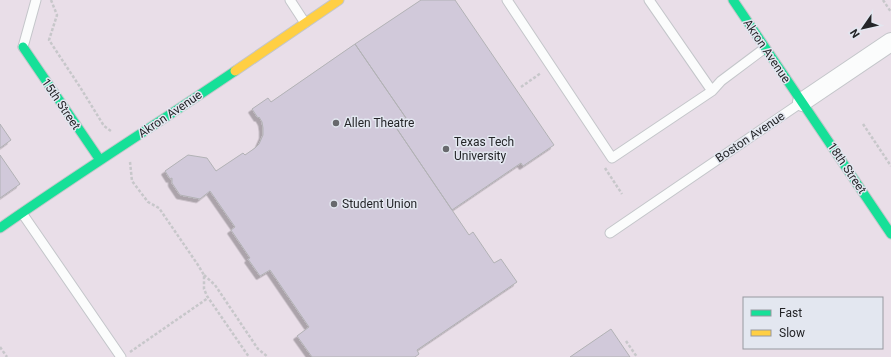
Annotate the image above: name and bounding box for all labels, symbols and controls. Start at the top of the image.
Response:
north arrow [843,8,883,48]
street label: Akron Avenue [741,17,793,85]
text: N [847,26,863,40]
street label: 15th Street [39,76,83,132]
street label: Akron Avenue [136,88,204,140]
street label: Boston Avenue [713,109,787,165]
place label: Allen Theatre [344,116,414,130]
marker: Allen Theatre [331,118,341,128]
place label: Texas Tech University [454,135,514,163]
street label: 18th Street [825,140,869,196]
marker: Texas Tech University [441,144,451,154]
place label: Student Union [342,197,417,211]
marker: Student Union [329,199,339,209]
legend [743,297,883,349]
text: Fast [779,306,802,320]
text: Slow [779,326,805,340]

